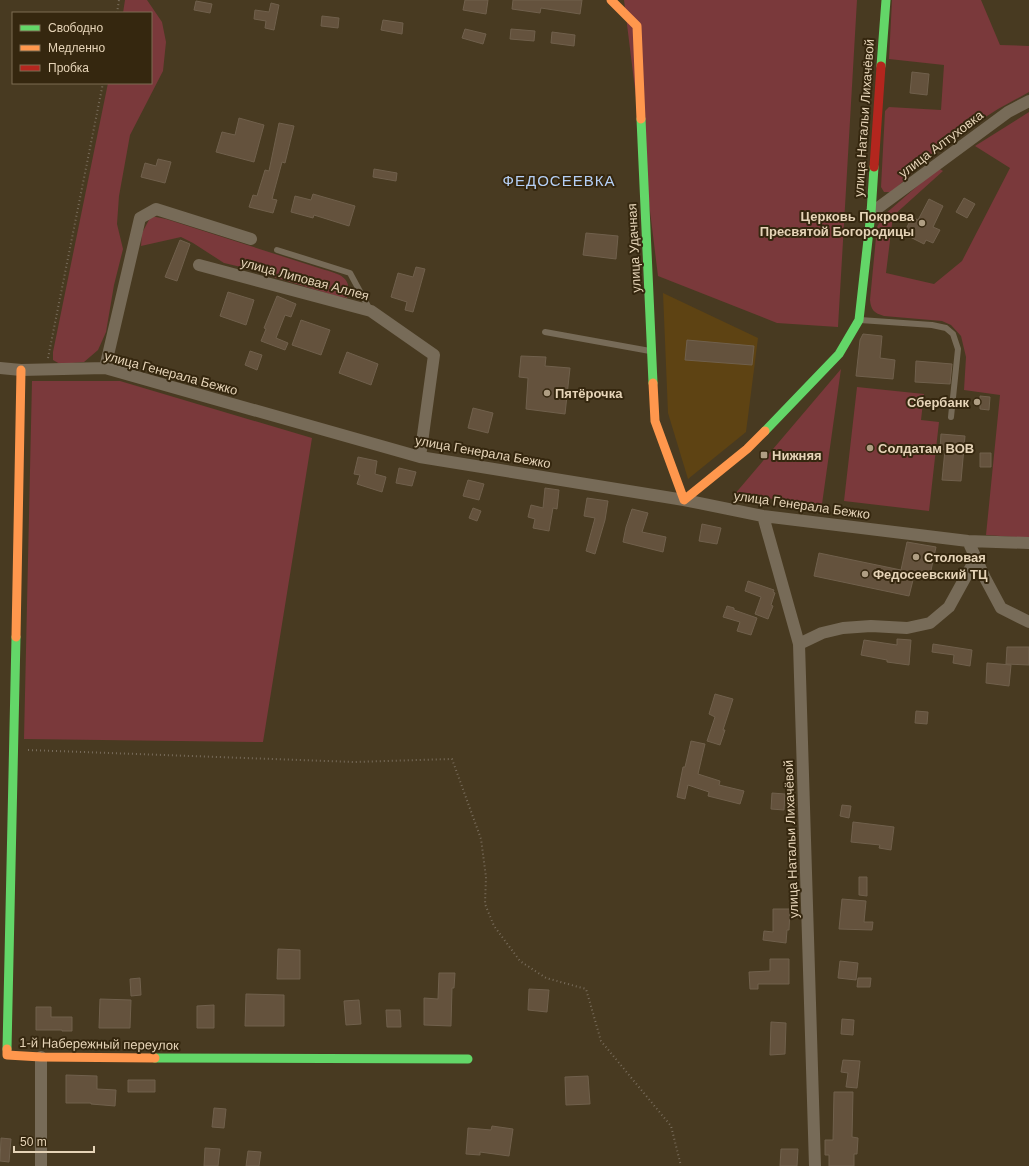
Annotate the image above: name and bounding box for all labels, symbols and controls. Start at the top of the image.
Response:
legend [12,12,152,84]
text: Свободно [48,21,103,35]
street label: улица Натальи Лихачёвой [851,39,877,197]
text: Медленно [48,41,105,55]
text: Пробка [48,61,89,75]
street label: улица Алтуховка [896,107,987,181]
district label: ФЕДОСЕЕВКА [503,172,615,189]
street label: улица Удачная [624,203,644,293]
place label: Церковь Покрова Пресвятой Богородицы [760,209,915,239]
marker: Церковь Покрова Пресвятой Богородицы [917,218,927,228]
street label: улица Липовая Аллея [239,255,371,303]
street label: улица Генерала Бежко [103,348,239,398]
place label: Пятёрочка [555,386,623,401]
marker: Пятёрочка [542,388,552,398]
place label: Сбербанк [907,395,969,410]
marker: Сбербанк [972,397,982,407]
street label: улица Генерала Бежко [414,433,552,471]
place label: Солдатам ВОВ [878,441,974,456]
marker: Солдатам ВОВ [865,443,875,453]
place label: Нижняя [772,448,822,463]
marker: Нижняя [759,450,769,460]
street label: улица Генерала Бежко [733,488,871,522]
place label: Столовая [924,550,986,565]
marker: Столовая [911,552,921,562]
place label: Федосеевский ТЦ [873,567,988,582]
marker: Федосеевский ТЦ [860,569,870,579]
street label: улица Натальи Лихачёвой [781,760,801,918]
street label: 1-й Набережный переулок [19,1035,179,1053]
scale bar [14,1128,94,1154]
text: 50 m [20,1135,47,1149]

